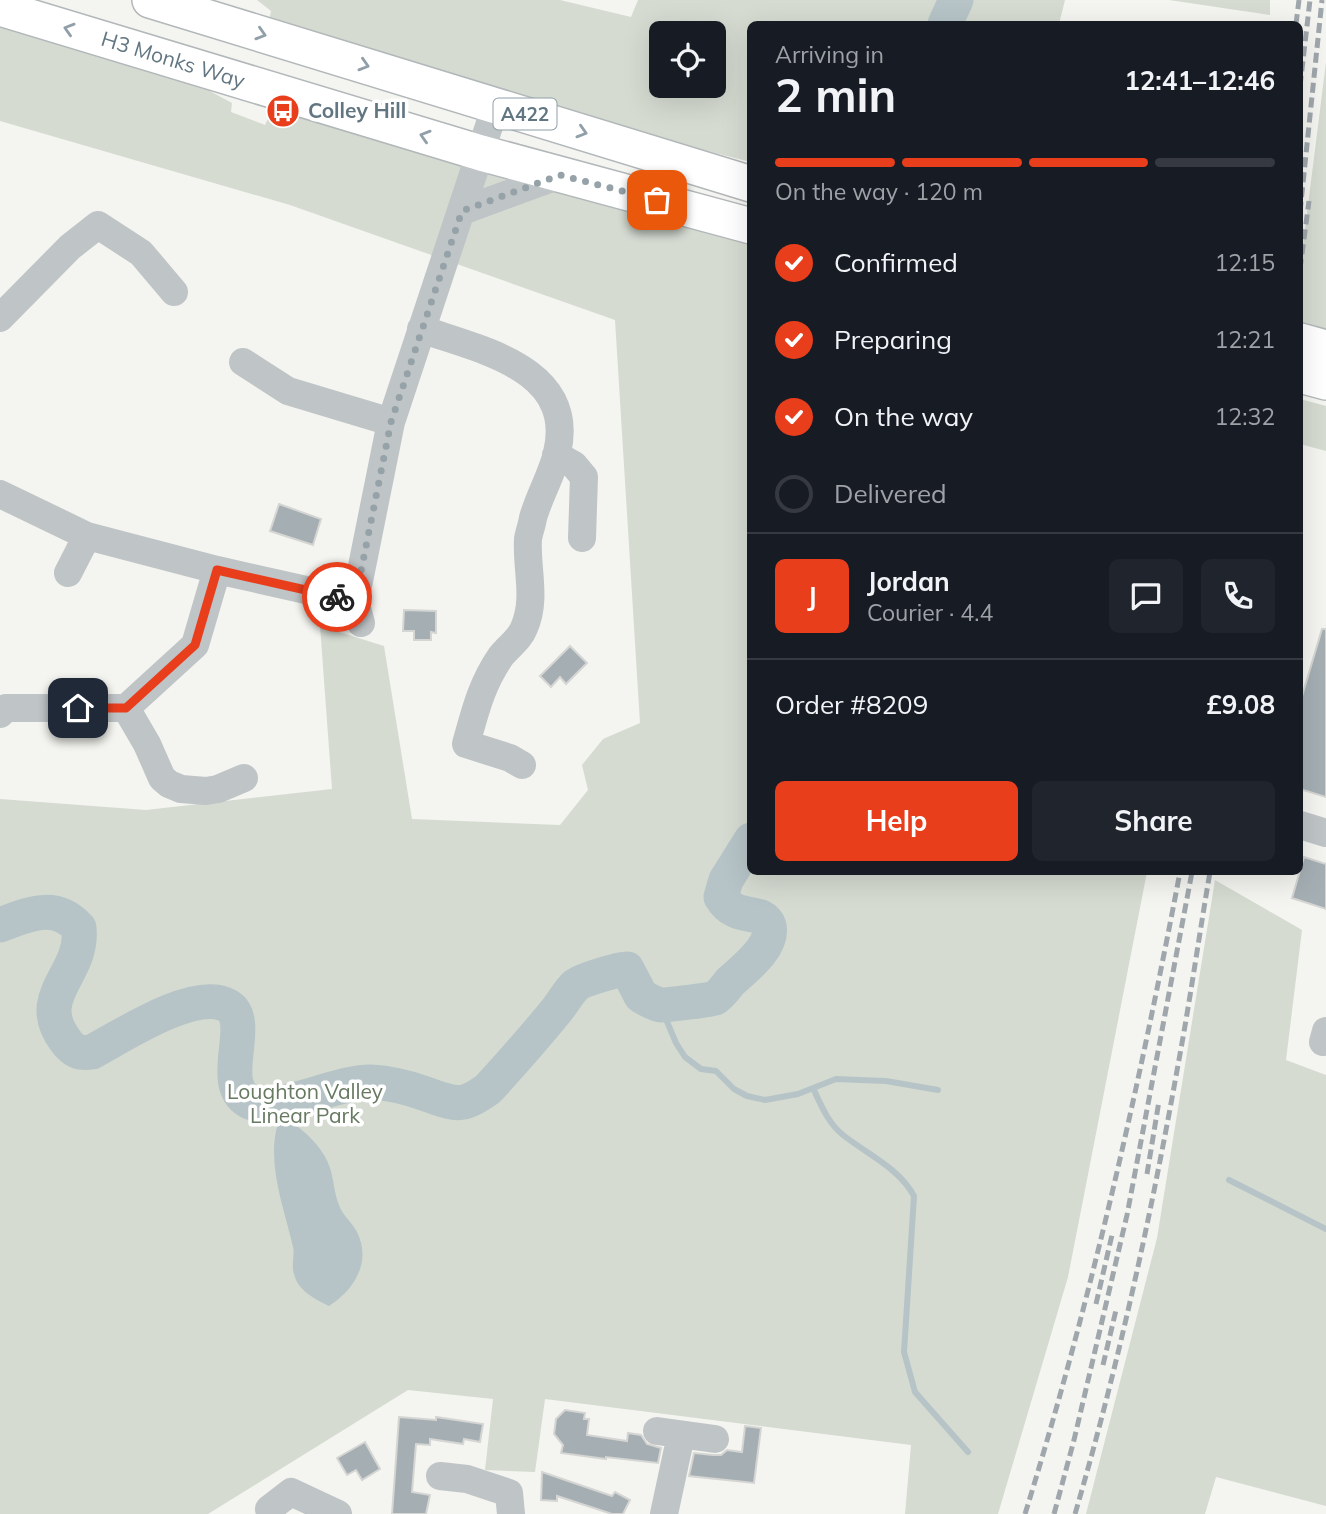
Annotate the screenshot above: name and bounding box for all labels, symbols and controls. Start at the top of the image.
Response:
map controls [649,21,726,98]
button: locate [649,21,726,98]
one-way arrow [64,22,76,37]
street label: H3 Monks Way [98,25,248,93]
one-way arrow [255,25,267,40]
text: Arriving in [775,40,884,69]
one-way arrow [358,57,370,72]
text: 12:41–12:46 [1124,64,1275,97]
text: 2 min [775,66,896,124]
bus stop icon: Colley Hill [264,92,302,130]
place label: Colley Hill [308,97,406,123]
road number: A422 [494,98,556,130]
one-way arrow [575,123,587,138]
one-way arrow [419,129,431,144]
pin [627,170,687,230]
text: On the way · 120 m [775,177,983,206]
icon: bag [638,181,676,219]
icon: check [775,244,813,282]
text: Confirmed [834,246,958,279]
text: 12:15 [1215,248,1275,277]
icon: check [775,321,813,359]
text: Preparing [834,323,952,356]
text: 12:21 [1215,325,1275,354]
icon: check [775,398,813,436]
text: On the way [834,400,973,433]
text: 12:32 [1215,402,1275,431]
text: Delivered [834,477,947,510]
button: chat [1109,559,1183,633]
button: phone [1201,559,1275,633]
courier [302,562,372,632]
text: Jordan [867,565,950,598]
icon: bike [318,578,356,616]
text: J [807,580,817,613]
text: Courier · 4.4 [867,598,993,627]
pin [48,678,108,738]
text: Order #8209 [775,688,928,721]
text: £9.08 [1206,688,1275,721]
icon: home [59,689,97,727]
button: Help [775,781,1018,861]
button: Share [1032,781,1275,861]
park label: Loughton Valley Linear Park [227,1078,383,1128]

